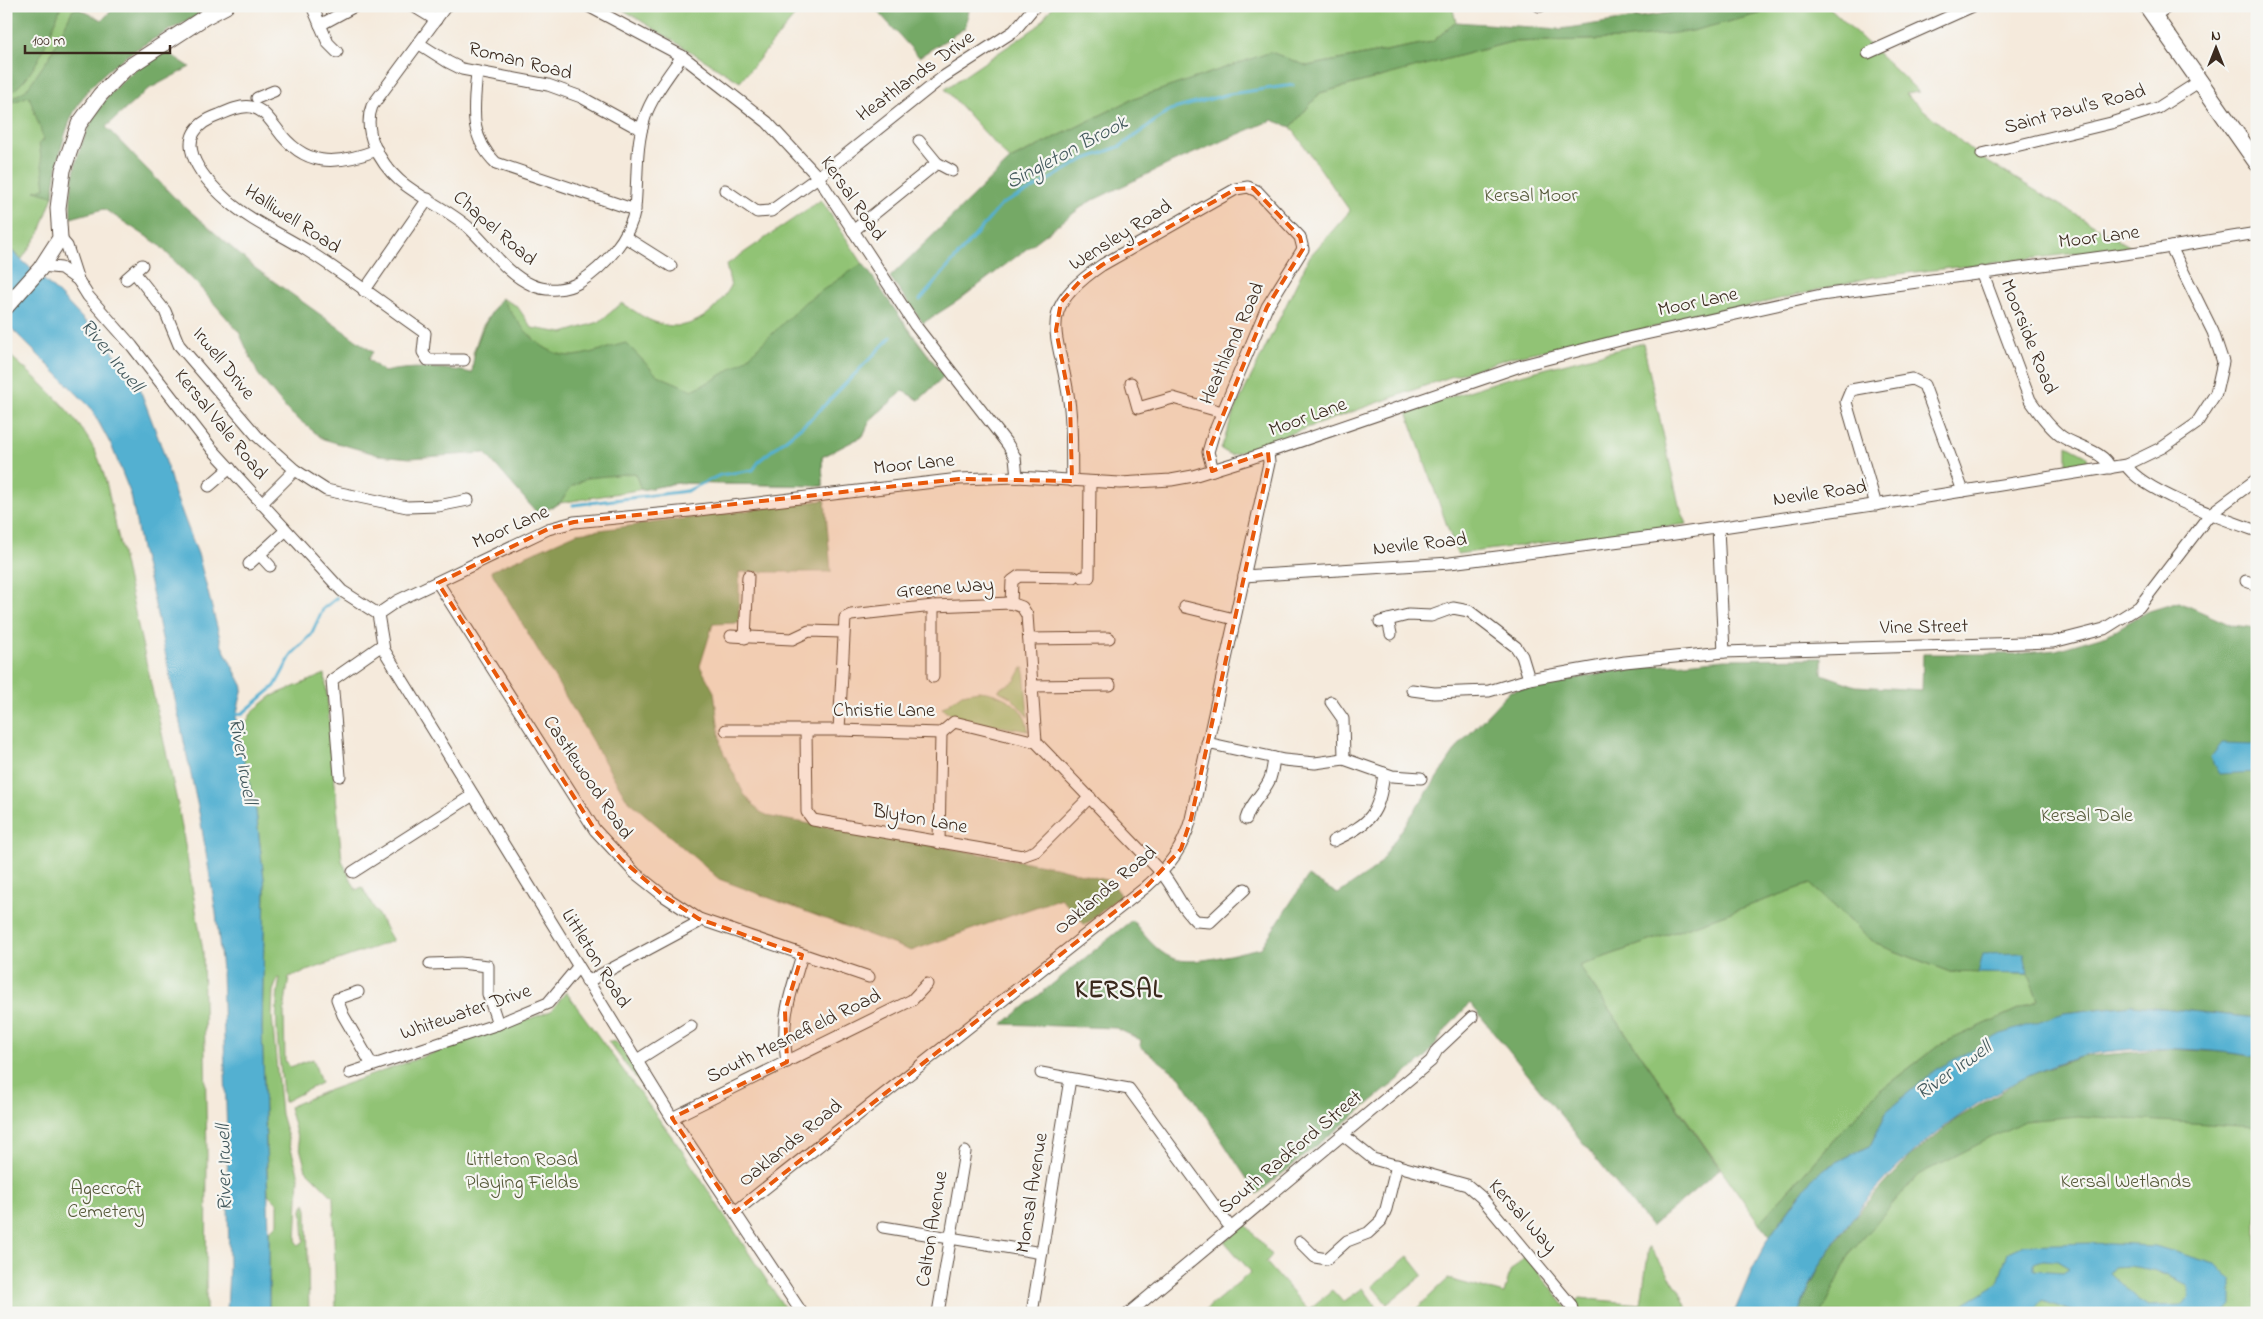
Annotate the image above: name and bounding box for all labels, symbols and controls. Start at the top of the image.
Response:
scale bar [25,22,170,54]
north arrow [2190,22,2240,72]
street label: Heathlands Drive [851,24,981,130]
text: N [2211,26,2221,47]
text: 100 m [32,30,65,52]
street label: Roman Road [465,35,575,89]
street label: Saint Paul's Road [2001,77,2149,143]
water label: Singleton Brook [1001,108,1134,199]
street label: Kersal Road [812,151,892,247]
street label: Halliwell Road [238,178,346,262]
park label: Kersal Moor [1484,182,1578,211]
street label: Chapel Road [446,184,542,274]
street label: Wensley Road [1064,193,1178,279]
street label: Moor Lane [2057,219,2141,257]
street label: Moorside Road [1992,275,2064,399]
street label: Heathland Road [1193,278,1273,410]
street label: Moor Lane [1655,280,1741,326]
water label: River Irwell [72,313,152,401]
street label: Irwell Drive [185,321,261,407]
street label: Kersal Vale Road [166,363,274,487]
street label: Moor Lane [1265,390,1351,446]
street label: Moor Lane [872,446,956,484]
street label: Nevile Road [1771,473,1869,515]
street label: Moor Lane [468,498,554,558]
street label: Nevile Road [1371,526,1469,564]
street label: Greene Way [895,571,995,607]
street label: Vine Street [1879,613,1969,643]
street label: Christie Lane [833,697,935,726]
street label: Castlewood Road [535,710,639,846]
water label: River Irwell [220,716,265,809]
street label: Blyton Lane [869,797,970,843]
park label: Kersal Dale [2041,802,2133,831]
street label: Oaklands Road [1048,839,1164,943]
street label: Littleton Road [553,904,637,1014]
district label: KERSAL [1075,973,1163,1009]
street label: Whitewater Drive [397,977,535,1049]
street label: South Mesnefield Road [702,982,886,1092]
water label: River Irwell [1910,1032,2000,1108]
street label: South Radford Street [1213,1084,1370,1222]
street label: Oaklands Road [733,1093,849,1195]
water label: River Irwell [209,1122,241,1212]
street label: Monsal Avenue [1009,1131,1057,1255]
park label: Littleton Road Playing Fields [465,1146,579,1199]
park label: Kersal Wetlands [2061,1168,2191,1197]
street label: Calton Avenue [910,1169,956,1289]
street label: Kersal Way [1481,1173,1563,1261]
park label: Agecroft Cemetery [67,1175,145,1227]

